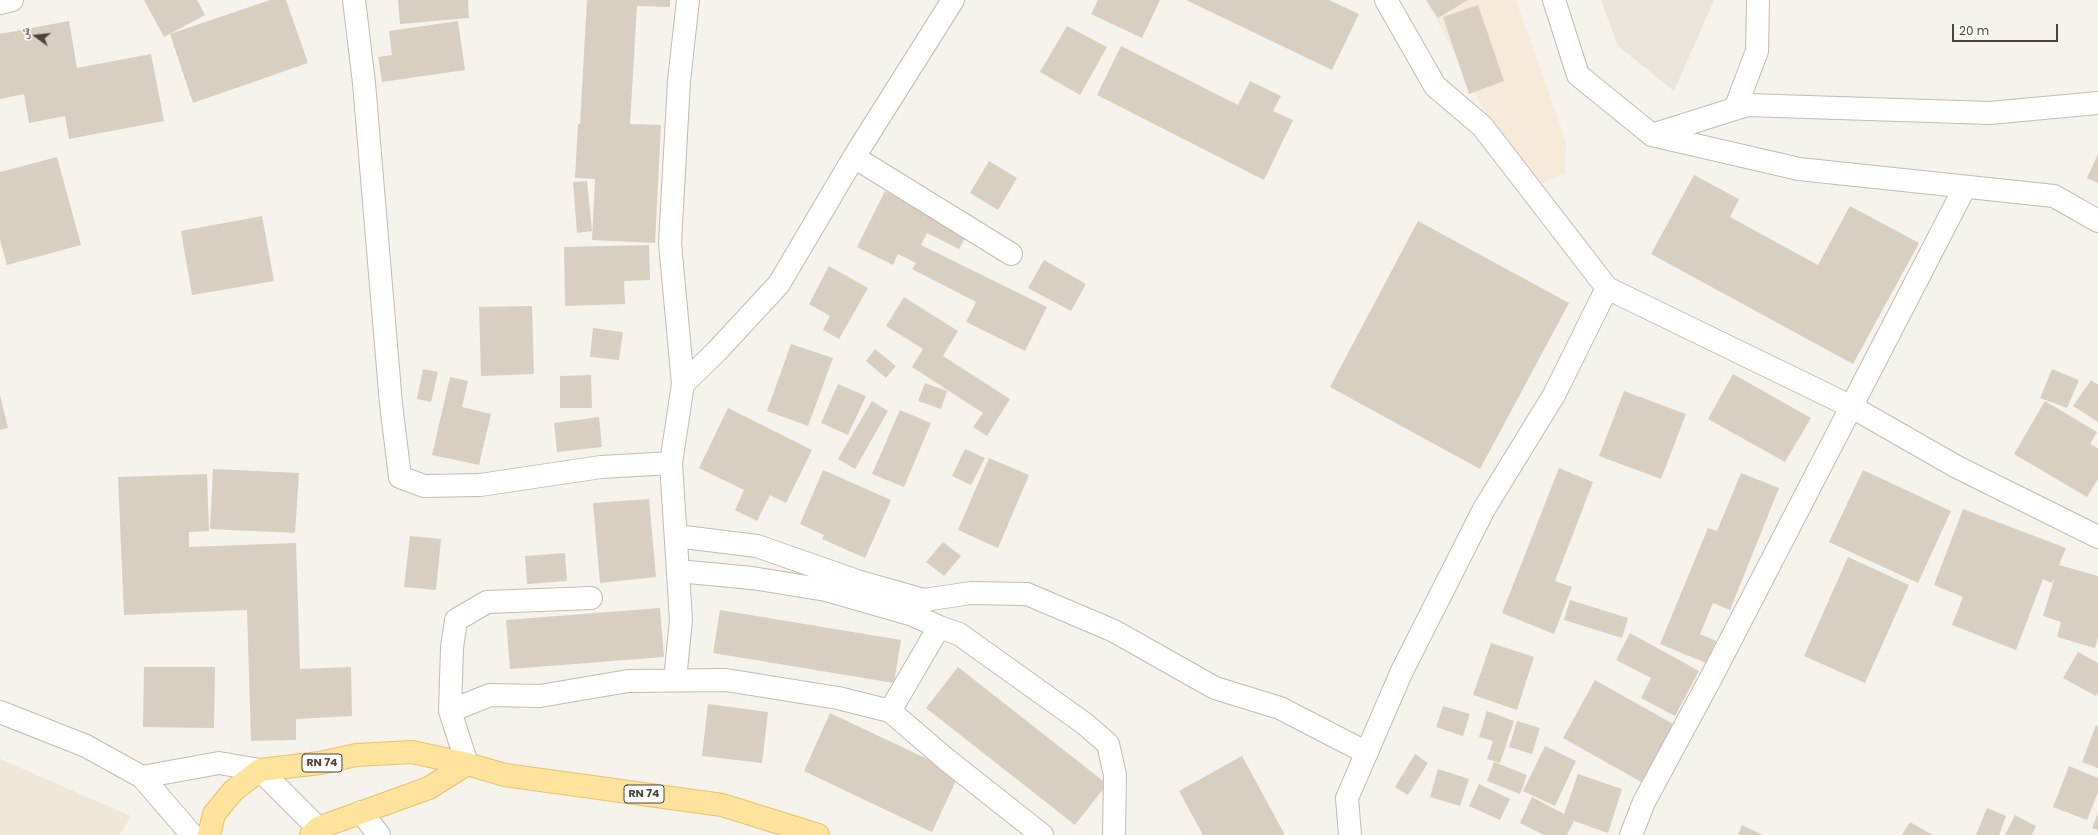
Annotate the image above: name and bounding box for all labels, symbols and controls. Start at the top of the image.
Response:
north arrow [16,16,56,56]
scale bar [1954,16,2060,42]
text: 20 m [1959,22,1989,39]
text: ش [15,25,34,41]
road number: RN 74 [302,754,342,772]
road number: RN 74 [624,785,664,803]

